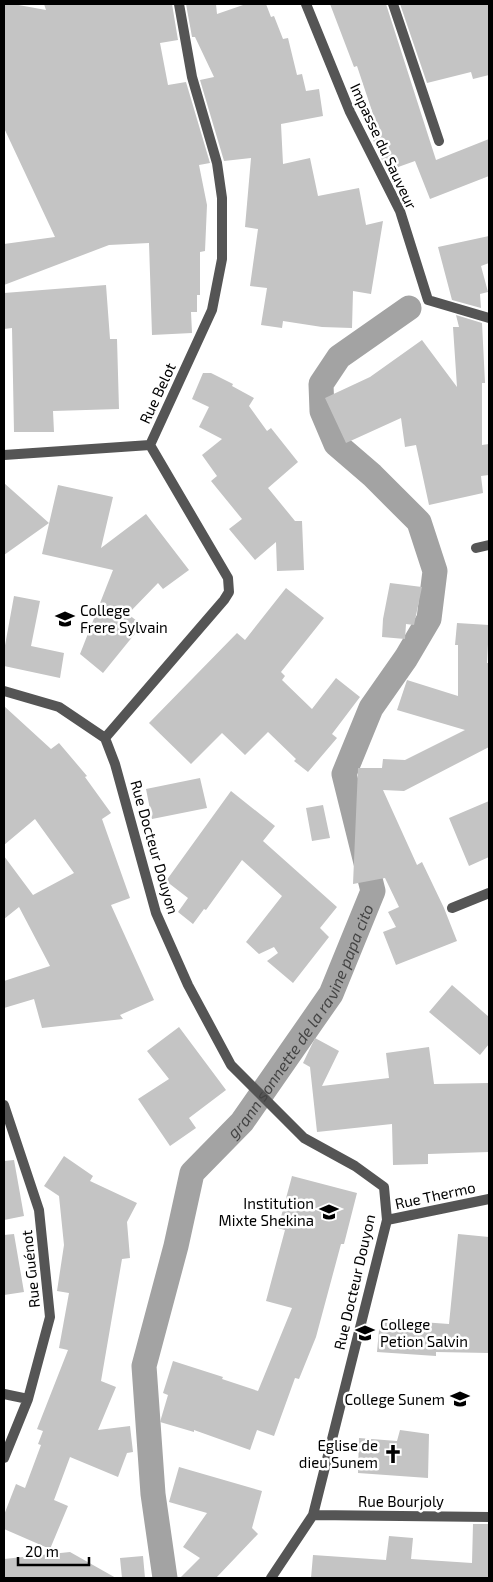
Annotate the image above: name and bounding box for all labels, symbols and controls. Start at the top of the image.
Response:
street label: Impasse du Sauveur [347,80,421,212]
street label: Rue Belot [135,359,179,426]
place label: College Frere Sylvain [80,601,168,636]
school or university icon: College Frere Sylvain [54,608,76,630]
street label: Rue Docteur Douyon [127,778,183,916]
water label: grann sonnette de la ravine papa cito [223,901,376,1141]
street label: Rue Thermo [393,1178,477,1212]
place label: Institution Mixte Shekina [219,1194,314,1229]
school or university icon: Institution Mixte Shekina [318,1201,340,1223]
street label: Rue Docteur Douyon [330,1212,378,1352]
street label: Rue Guénot [17,1229,43,1309]
place label: College Petion Salvin [380,1315,468,1350]
school or university icon: College Petion Salvin [354,1322,376,1344]
school or university icon: College Sunem [449,1388,471,1410]
place label: College Sunem [344,1390,445,1408]
place label: Eglise de dieu Sunem [299,1436,378,1471]
church icon: Eglise de dieu Sunem [382,1443,404,1465]
street label: Rue Bourjoly [358,1492,444,1511]
scale bar [18,1534,89,1566]
text: 20 m [25,1542,59,1560]

